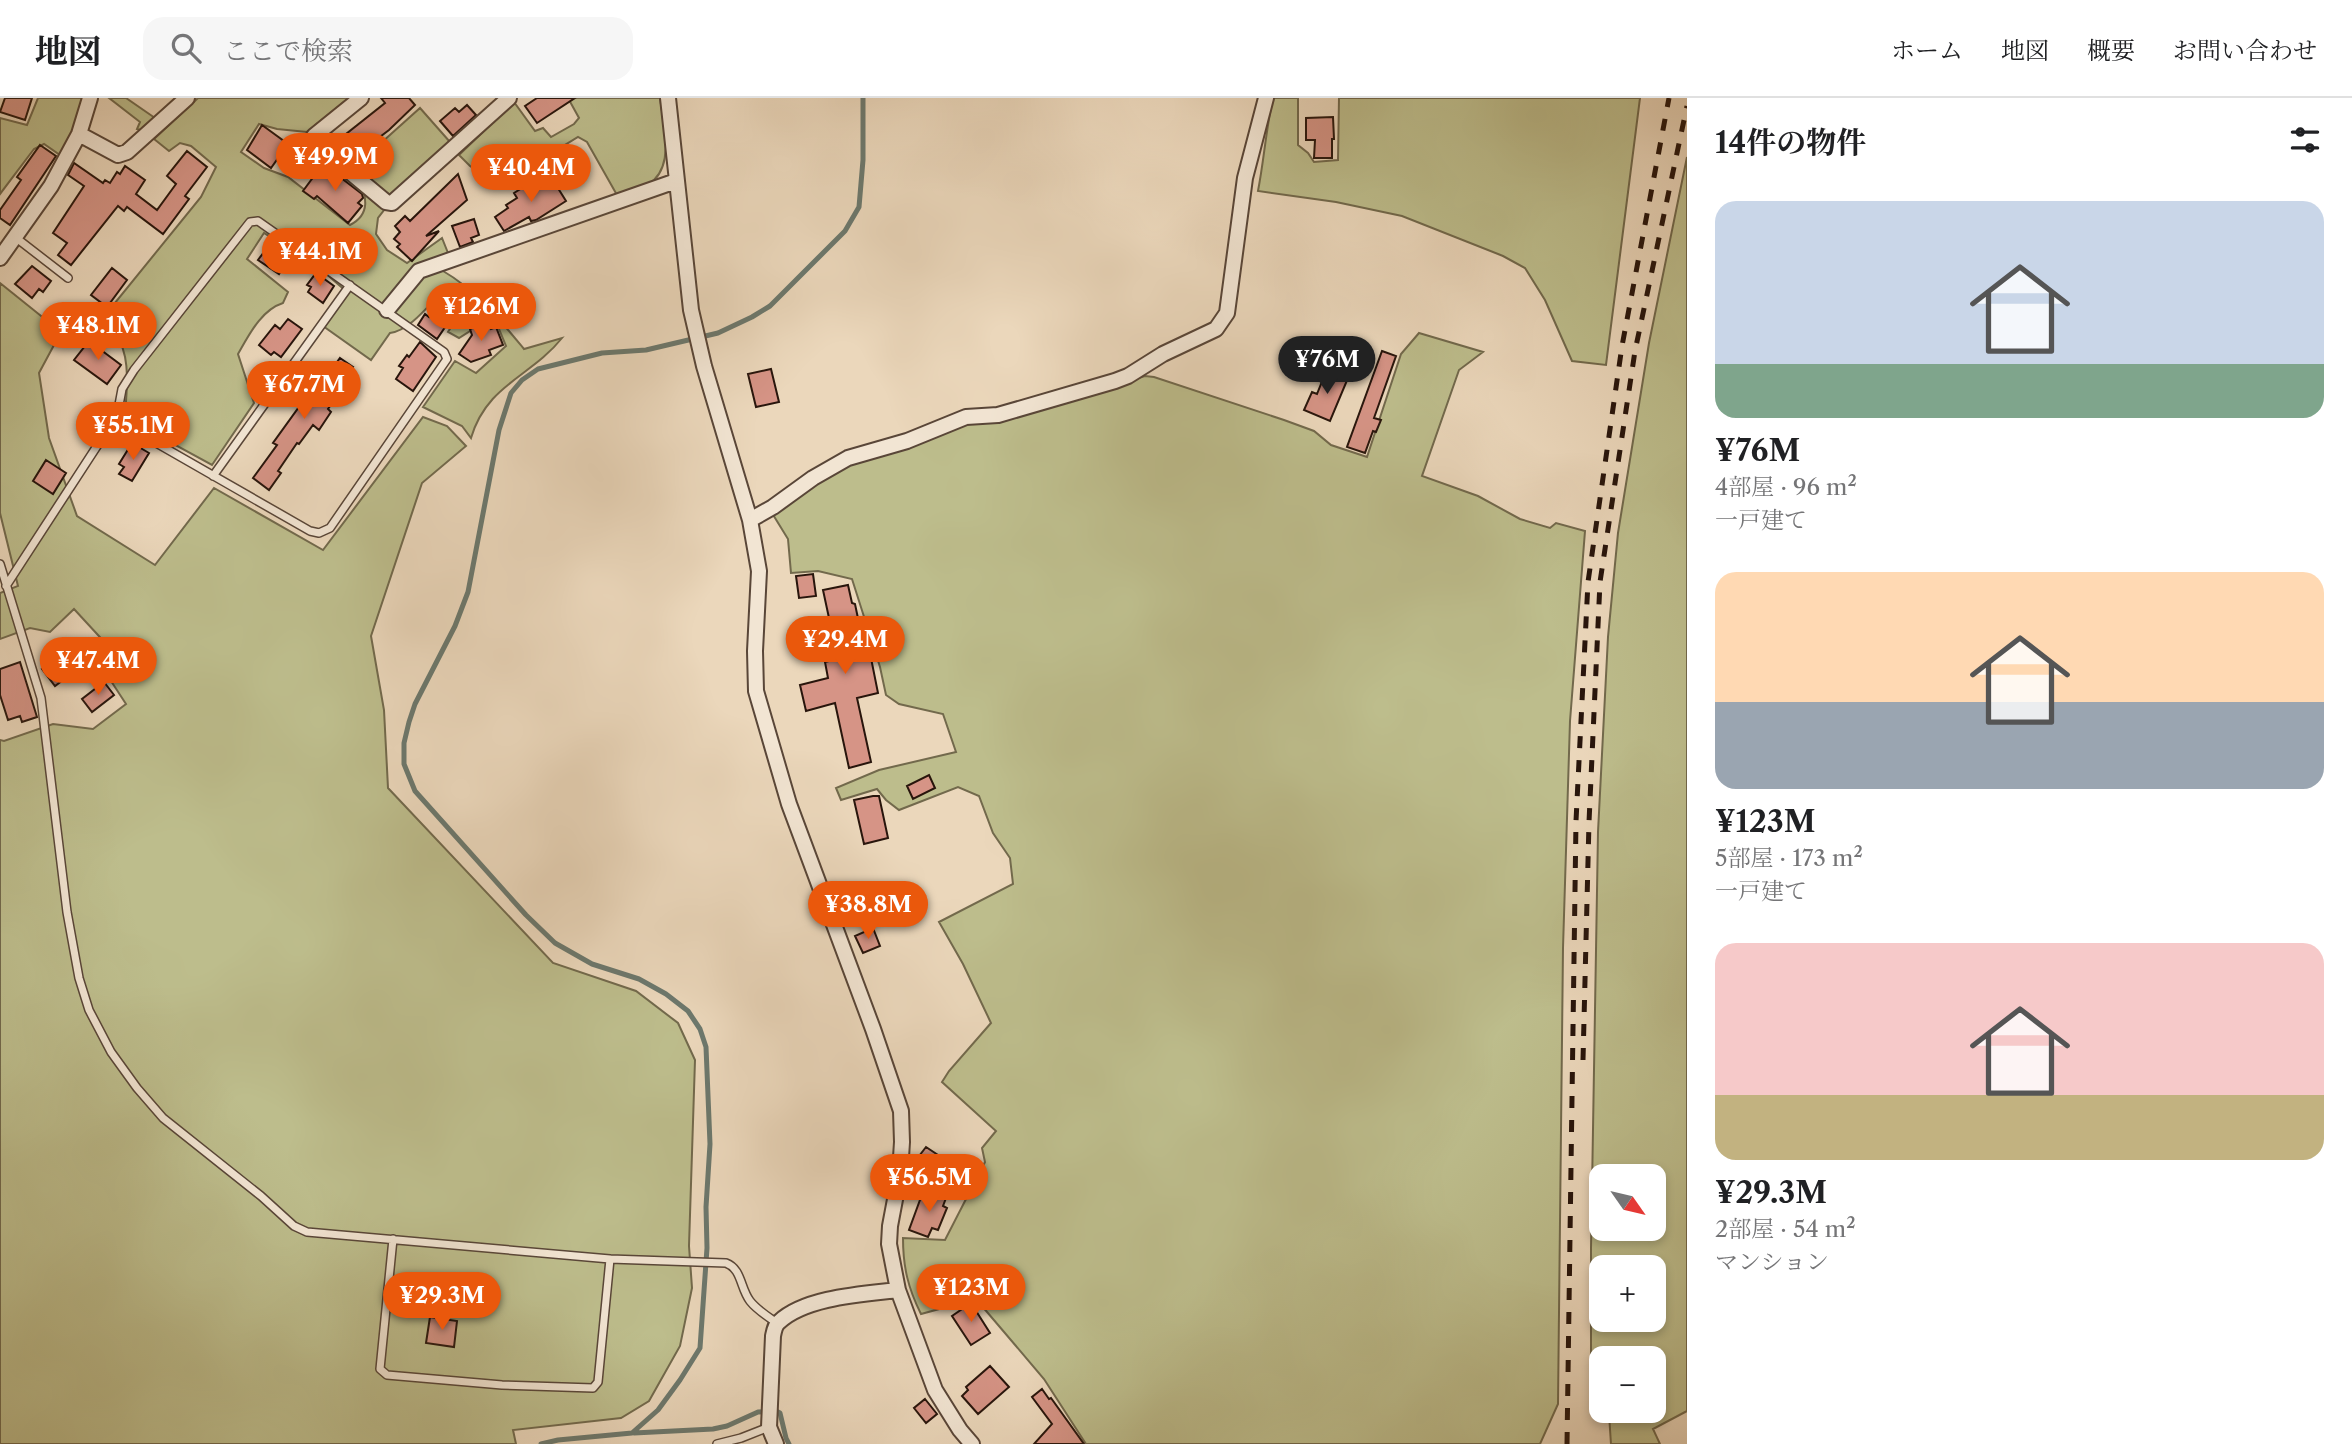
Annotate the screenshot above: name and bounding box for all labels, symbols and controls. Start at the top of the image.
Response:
search box [143,17,633,80]
icon: search [167,29,205,67]
text: 地図 [35,31,101,72]
text: ここで検索 [223,35,353,67]
text: ホーム [1891,36,1963,65]
text: 地図 [2001,36,2049,65]
text: 概要 [2087,36,2135,65]
text: お問い合わせ [2173,36,2317,65]
icon: filters [2286,121,2324,159]
text: 14件の物件 [1715,124,1866,161]
pin: ¥49.9M [278,134,392,193]
text: ¥49.9M [292,142,378,170]
pin: ¥40.4M [474,144,588,204]
text: ¥40.4M [487,153,575,181]
pin: ¥44.1M [263,228,377,288]
text: ¥44.1M [278,237,362,265]
icon: home [1957,246,2083,372]
pin: ¥126M [432,284,530,343]
text: ¥126M [442,292,520,320]
pin: ¥48.1M [41,302,155,362]
text: ¥48.1M [56,311,140,339]
pin: ¥76M [1286,336,1368,396]
text: ¥76M [1294,345,1360,373]
pin: ¥67.7M [247,362,361,421]
text: ¥67.7M [263,370,345,398]
pin: ¥55.1M [76,402,190,462]
text: ¥55.1M [92,411,174,439]
text: ¥76M [1715,432,1800,469]
text: 4部屋 · 96 m² [1715,473,1857,501]
text: 一戸建て [1715,506,1807,534]
pin: ¥29.4M [788,616,902,676]
icon: home [1957,617,2083,743]
text: ¥29.4M [802,625,888,653]
pin: ¥47.4M [41,638,155,697]
text: ¥47.4M [56,646,140,674]
text: ¥123M [1715,803,1816,840]
text: 5部屋 · 173 m² [1715,844,1863,872]
text: 一戸建て [1715,877,1807,905]
pin: ¥38.8M [811,882,925,941]
text: ¥38.8M [824,890,912,918]
icon: home [1957,988,2083,1114]
pin: ¥56.5M [872,1154,986,1214]
text: ¥56.5M [886,1163,972,1191]
north arrow [1589,1164,1666,1241]
map controls [1589,1164,1666,1423]
text: ¥29.3M [1715,1174,1827,1211]
text: 2部屋 · 54 m² [1715,1215,1856,1243]
text: マンション [1715,1248,1829,1276]
button: + [1589,1255,1666,1332]
pin: ¥123M [922,1264,1020,1324]
pin: ¥29.3M [385,1272,499,1332]
text: ¥123M [932,1273,1010,1301]
text: ¥29.3M [399,1281,485,1309]
button: − [1589,1346,1666,1423]

